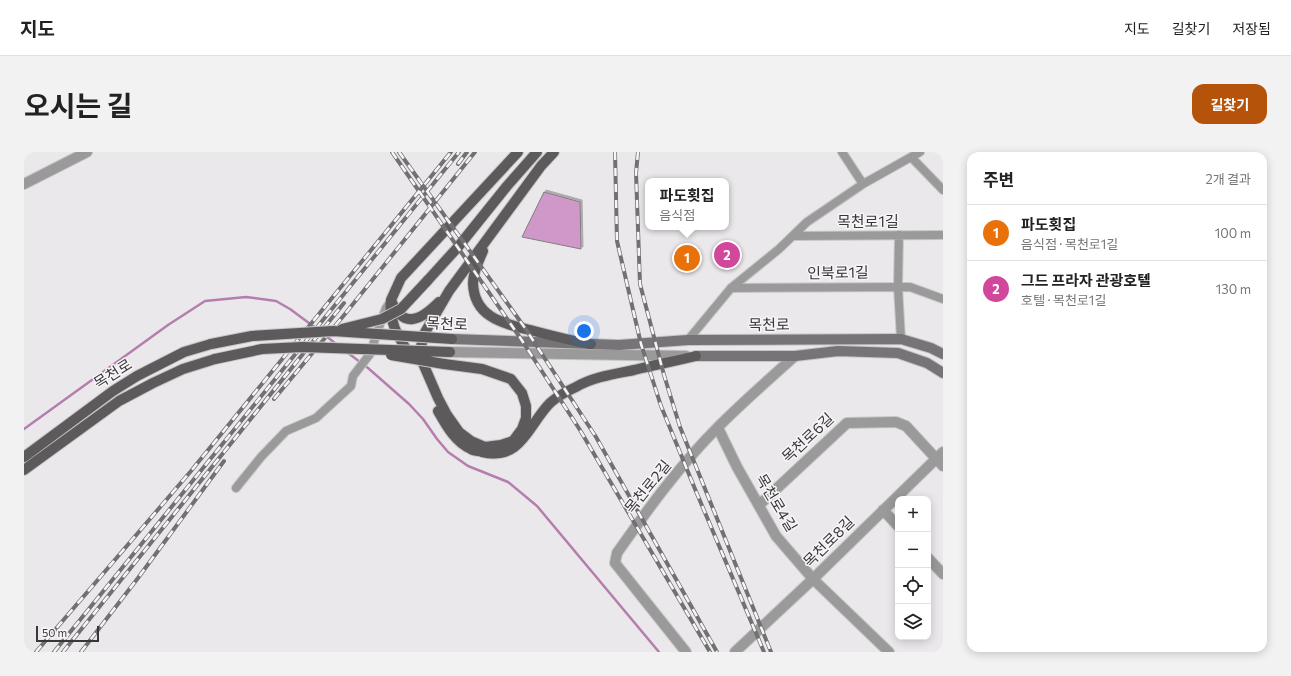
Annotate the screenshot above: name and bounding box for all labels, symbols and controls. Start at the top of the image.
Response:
text: 지도 [20,17,55,40]
text: 지도 [1124,20,1150,37]
text: 길찾기 [1172,20,1210,37]
text: 저장됨 [1232,20,1271,37]
button: 길찾기 [1192,84,1267,124]
text: 오시는 길 [24,88,132,122]
text: 주변 [983,169,1014,190]
text: 2개 결과 [1205,171,1251,187]
popup [645,178,729,230]
text: 파도횟집 [659,186,715,204]
text: 음식점 [659,207,695,223]
street label: 목천로1길 [837,212,899,230]
text: 파도횟집 [1021,215,1076,233]
text: 1 [993,225,999,241]
text: 100 m [1215,225,1251,241]
text: 음식점 · 목천로1길 [1021,236,1118,252]
pin: 2 [714,240,740,270]
pin: 1 [674,243,700,273]
street label: 인북로1길 [807,262,869,282]
text: 그드 프라자 관광호텔 [1021,271,1151,289]
text: 2 [992,281,1000,297]
text: 130 m [1216,281,1251,297]
text: 호텔 · 목천로1길 [1021,292,1106,308]
street label: 목천로 [426,313,468,333]
street label: 목천로 [748,315,790,333]
your location [574,321,594,341]
street label: 목천로 [90,355,135,392]
street label: 목천로6길 [778,409,837,466]
street label: 목천로2길 [620,456,674,517]
street label: 목천로4길 [753,470,801,535]
map controls [895,496,931,640]
button: + [895,496,931,532]
street label: 목천로8길 [799,512,857,570]
button: − [895,532,931,568]
button: locate [895,568,931,604]
button: layers [895,604,931,640]
scale bar [36,624,99,643]
text: 50 m [42,626,67,639]

